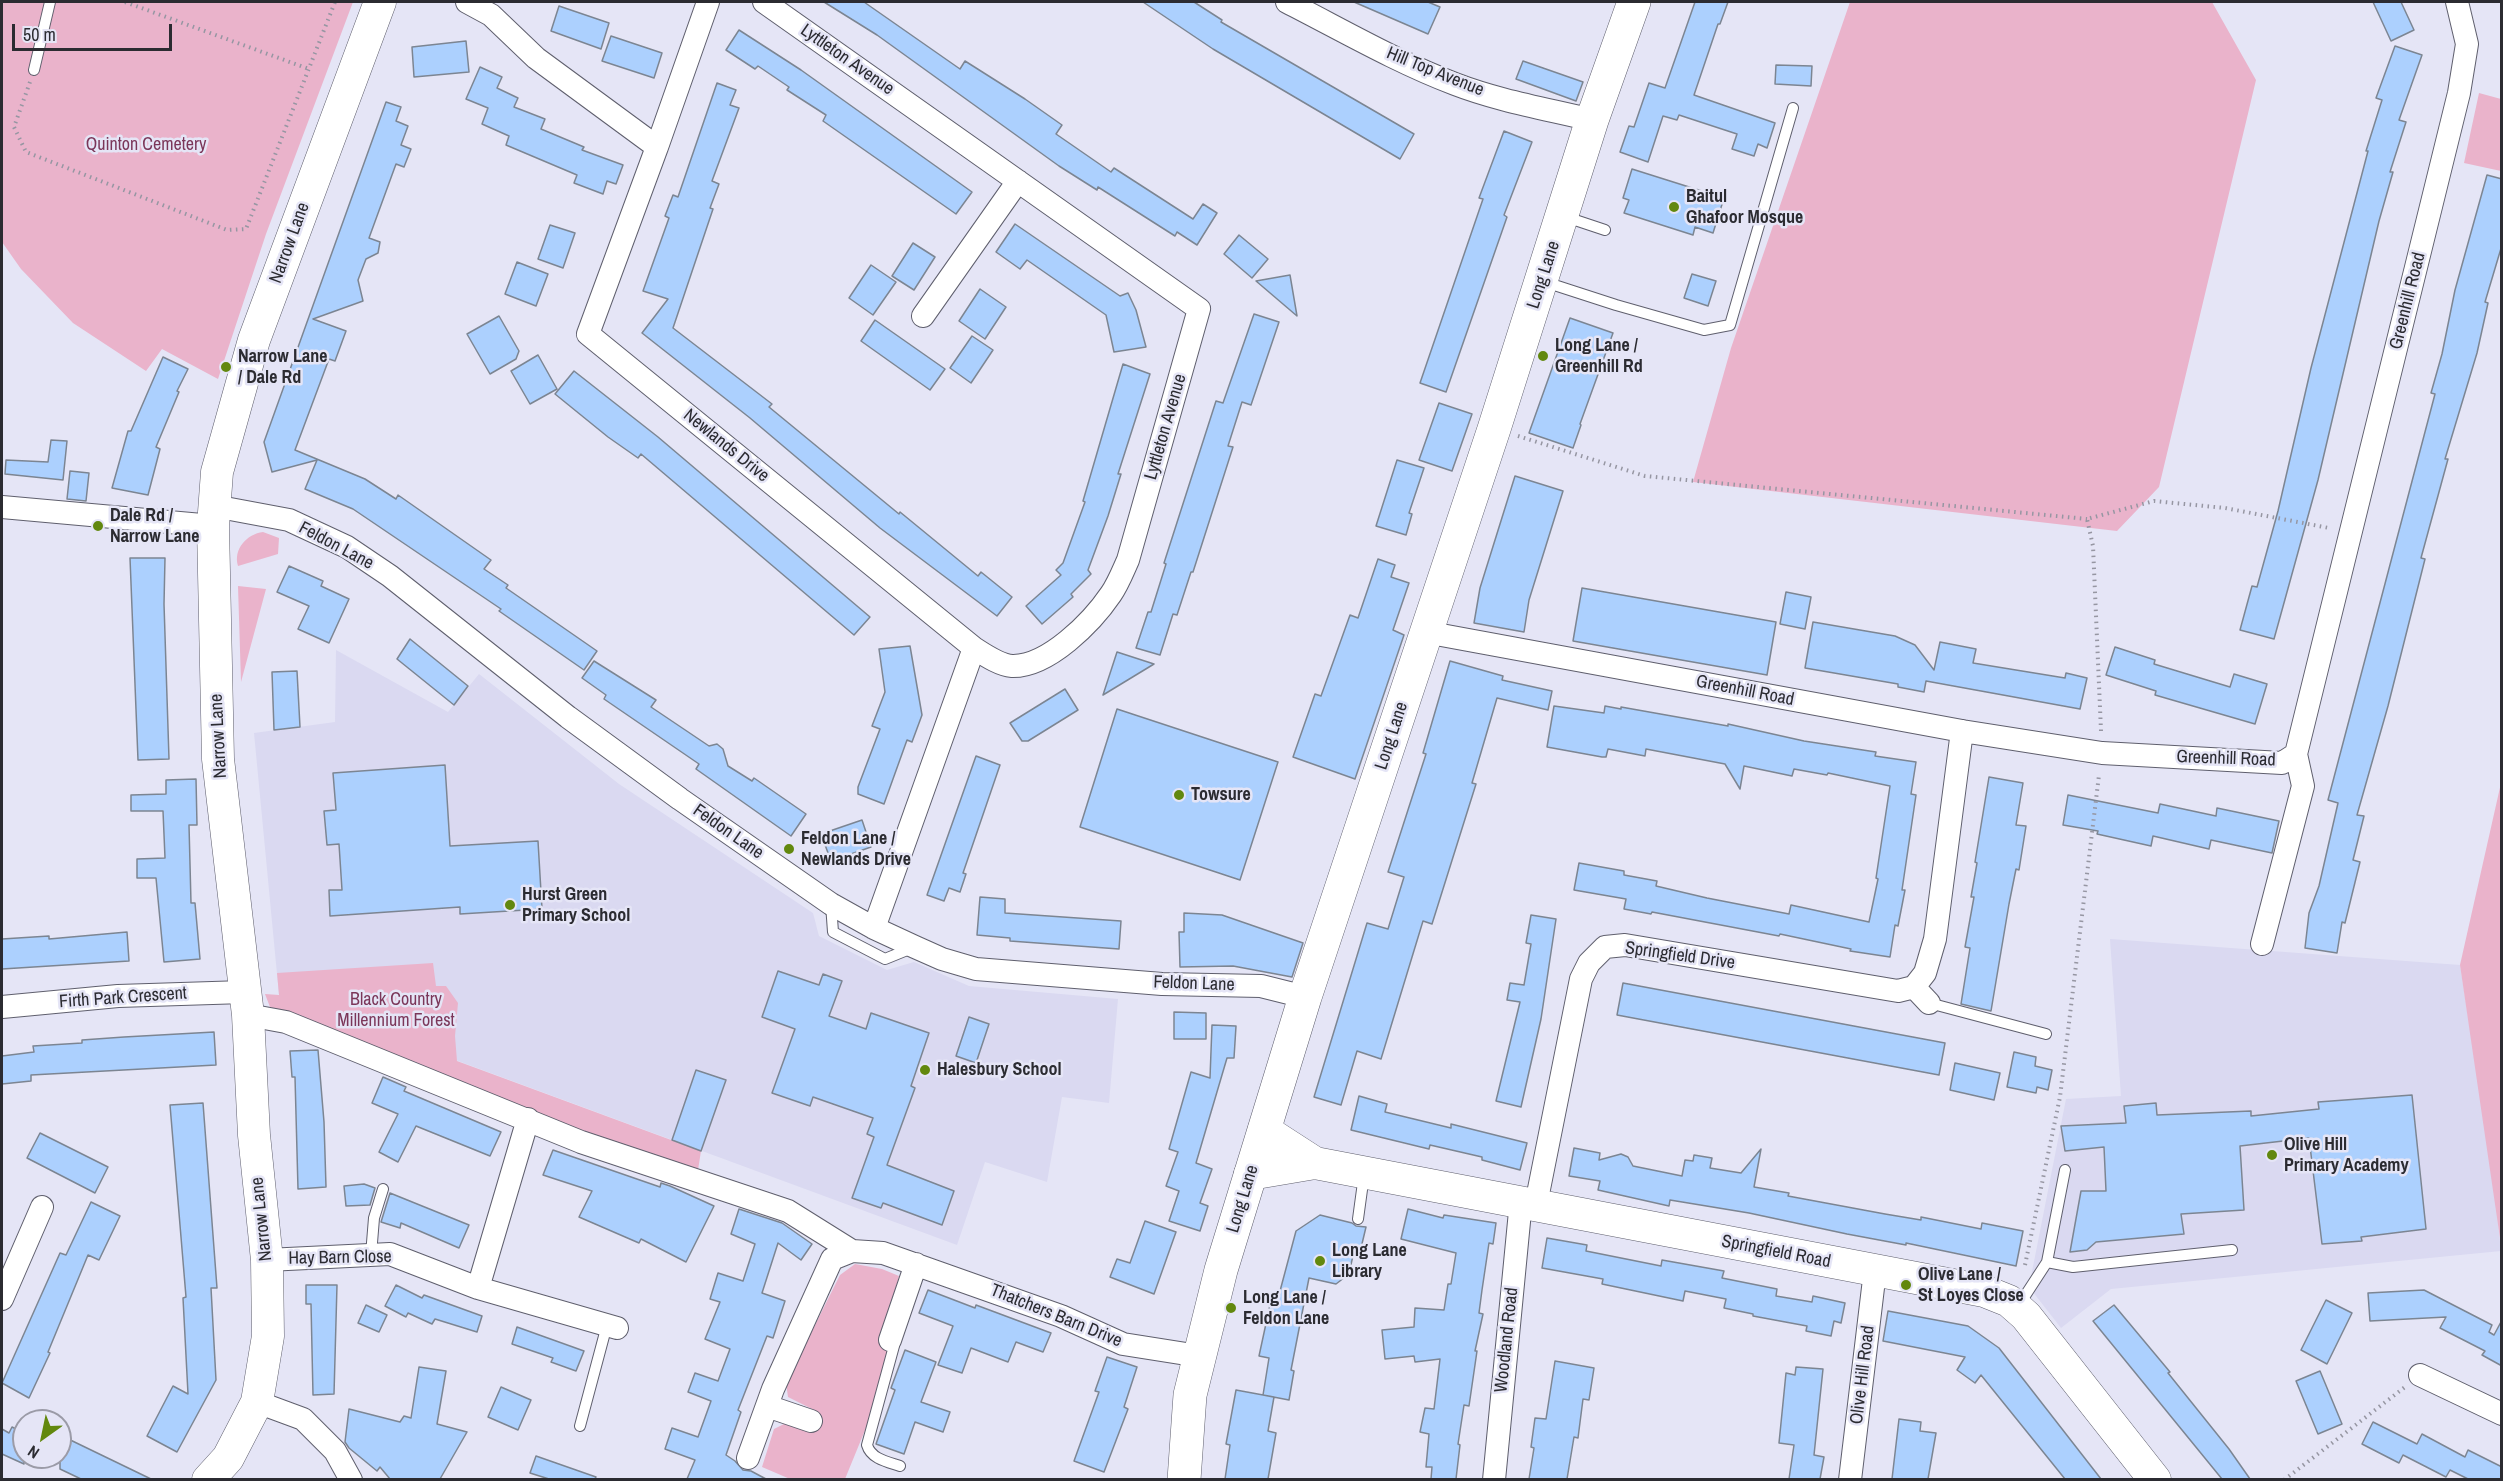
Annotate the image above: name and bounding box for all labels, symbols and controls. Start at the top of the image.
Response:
scale bar [15,12,176,50]
street label: Lyttleton Avenue [796,20,898,100]
text: 50 m [23,22,56,47]
street label: Hill Top Avenue [1383,43,1487,101]
park label: Quinton Cemetery [86,134,206,156]
place label: Baitul Ghafoor Mosque [1686,186,1803,228]
street label: Narrow Lane [265,200,315,286]
marker: Baitul Ghafoor Mosque [1667,200,1681,214]
street label: Long Lane [1523,238,1565,312]
street label: Greenhill Road [2386,250,2430,352]
place label: Long Lane / Greenhill Rd [1555,335,1643,378]
place label: Narrow Lane / Dale Rd [238,346,327,388]
marker: Long Lane / Greenhill Rd [1536,349,1550,363]
marker: Narrow Lane / Dale Rd [219,360,233,374]
street label: Lyttleton Avenue [1141,372,1191,482]
street label: Newlands Drive [679,405,773,487]
place label: Dale Rd / Narrow Lane [110,505,199,548]
street label: Feldon Lane [295,517,377,575]
marker: Dale Rd / Narrow Lane [91,519,105,533]
street label: Greenhill Road [1694,671,1796,711]
street label: Narrow Lane [206,693,232,779]
street label: Long Lane [1371,699,1413,773]
street label: Greenhill Road [2176,746,2276,772]
place label: Towsure [1191,784,1251,806]
marker: Towsure [1172,788,1186,802]
street label: Feldon Lane [688,800,768,864]
place label: Feldon Lane / Newlands Drive [801,828,911,870]
marker: Feldon Lane / Newlands Drive [782,842,796,856]
place label: Hurst Green Primary School [522,884,630,926]
marker: Hurst Green Primary School [503,898,517,912]
street label: Springfield Drive [1624,938,1736,974]
street label: Feldon Lane [1153,972,1235,996]
street label: Firth Park Crescent [58,983,188,1013]
park label: Black Country Millennium Forest [337,989,455,1032]
place label: Halesbury School [937,1059,1062,1081]
marker: Halesbury School [918,1063,932,1077]
place label: Olive Hill Primary Academy [2284,1134,2409,1176]
marker: Olive Hill Primary Academy [2265,1148,2279,1162]
street label: Long Lane [1222,1162,1264,1236]
street label: Narrow Lane [247,1176,277,1262]
street label: Springfield Road [1720,1231,1832,1273]
place label: Long Lane Library [1332,1240,1407,1282]
street label: Hay Barn Close [288,1246,392,1270]
marker: Long Lane Library [1313,1254,1327,1268]
place label: Olive Lane / St Loyes Close [1918,1264,2024,1306]
marker: Olive Lane / St Loyes Close [1899,1278,1913,1292]
street label: Thatchers Barn Drive [987,1280,1125,1352]
street label: Woodland Road [1491,1286,1523,1394]
place label: Long Lane / Feldon Lane [1243,1287,1329,1330]
marker: Long Lane / Feldon Lane [1224,1301,1238,1315]
street label: Olive Hill Road [1846,1324,1880,1426]
north arrow [12,1409,72,1469]
text: N [23,1441,43,1464]

